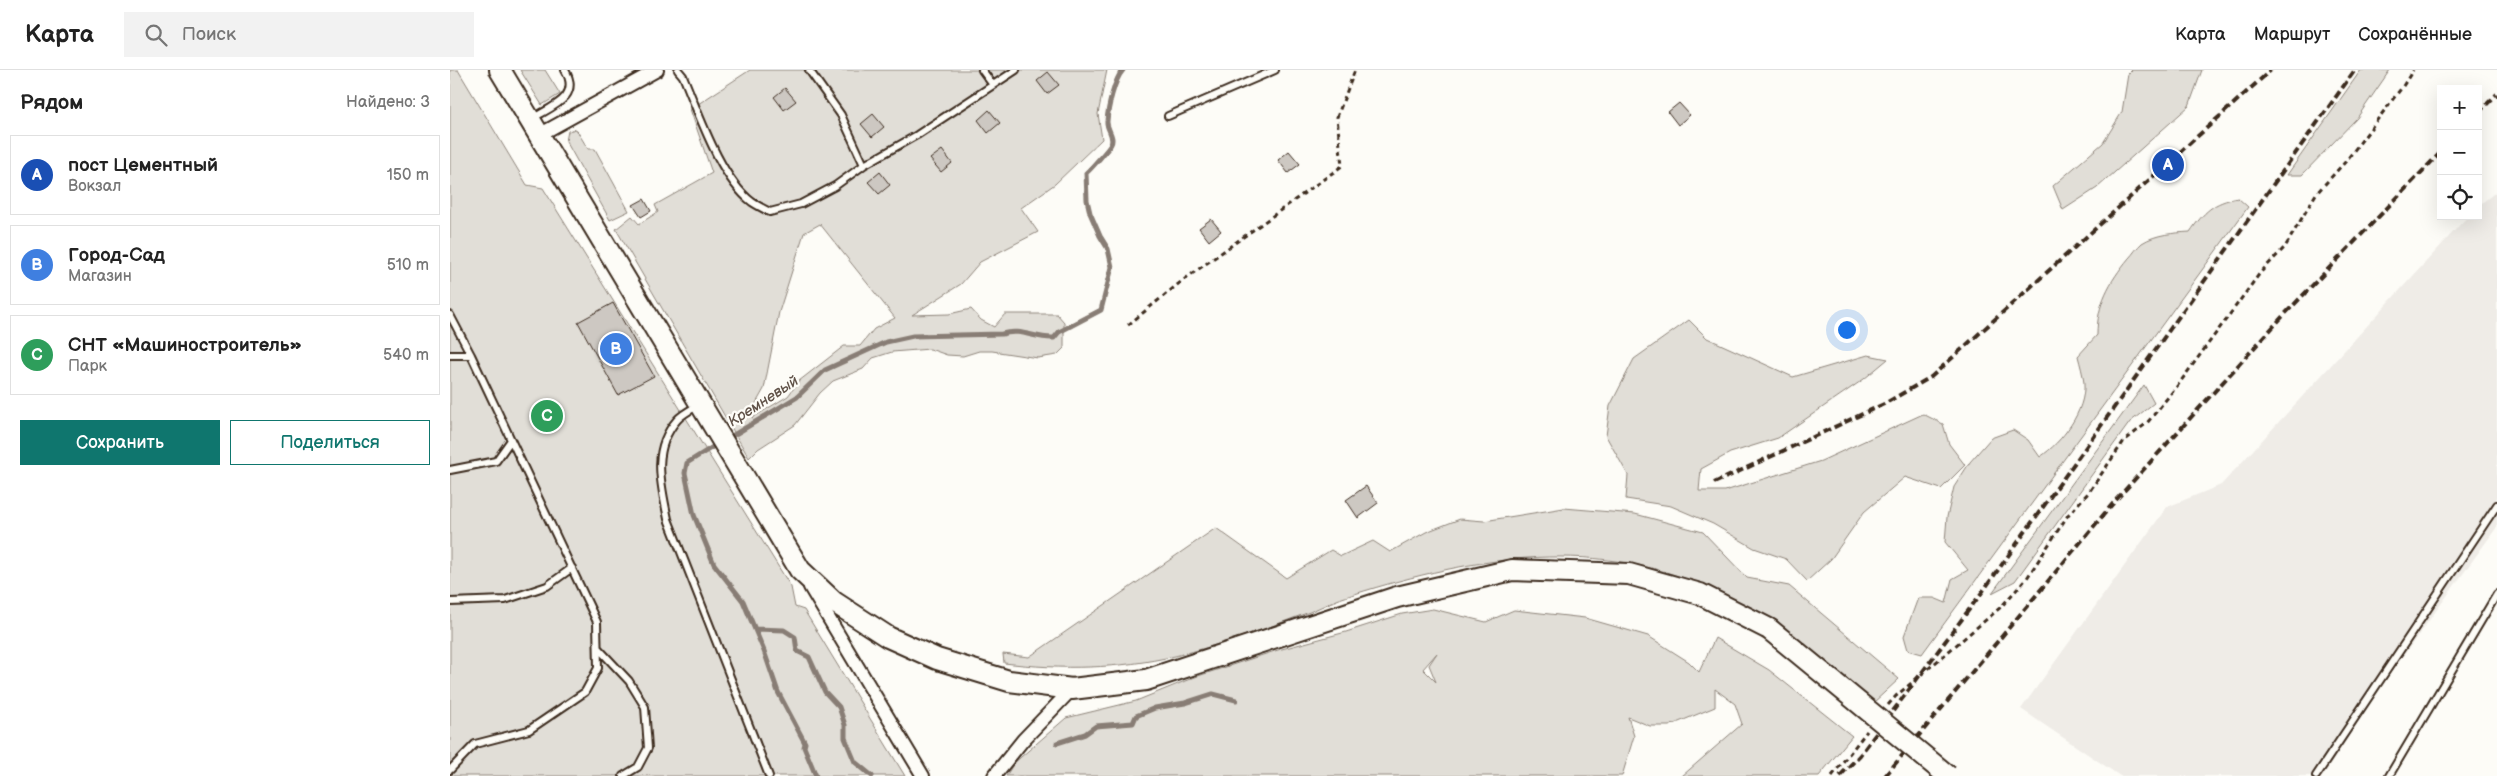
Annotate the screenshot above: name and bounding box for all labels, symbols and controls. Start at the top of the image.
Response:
search box [124,12,474,57]
text: Карта [25,20,94,49]
icon: search [142,21,170,49]
text: Поиск [182,23,236,46]
text: Карта [2175,24,2226,45]
text: Маршрут [2254,24,2330,45]
text: Сохранённые [2358,24,2472,45]
map controls [2437,85,2482,220]
button: + [2437,85,2482,130]
text: Рядом [20,90,83,115]
text: Найдено: 3 [346,93,430,112]
button: − [2437,130,2482,175]
pin: A [2152,146,2184,184]
text: пост Цементный [68,154,218,177]
text: A [32,166,42,185]
text: 150 m [387,166,429,185]
button: locate [2437,175,2482,220]
text: Вокзал [68,177,121,196]
text: Город-Сад [68,244,165,267]
text: B [31,256,43,275]
text: 510 m [387,256,429,275]
text: Магазин [68,267,132,286]
your location [1834,317,1860,343]
pin: B [600,330,632,368]
text: СНТ «Машиностроитель» [68,334,302,357]
text: C [31,346,43,365]
text: 540 m [383,346,429,365]
text: Парк [68,357,107,376]
water label: Кремневый [724,371,803,431]
pin: C [531,397,563,435]
button: Сохранить [20,420,220,465]
button: Поделиться [230,420,430,465]

